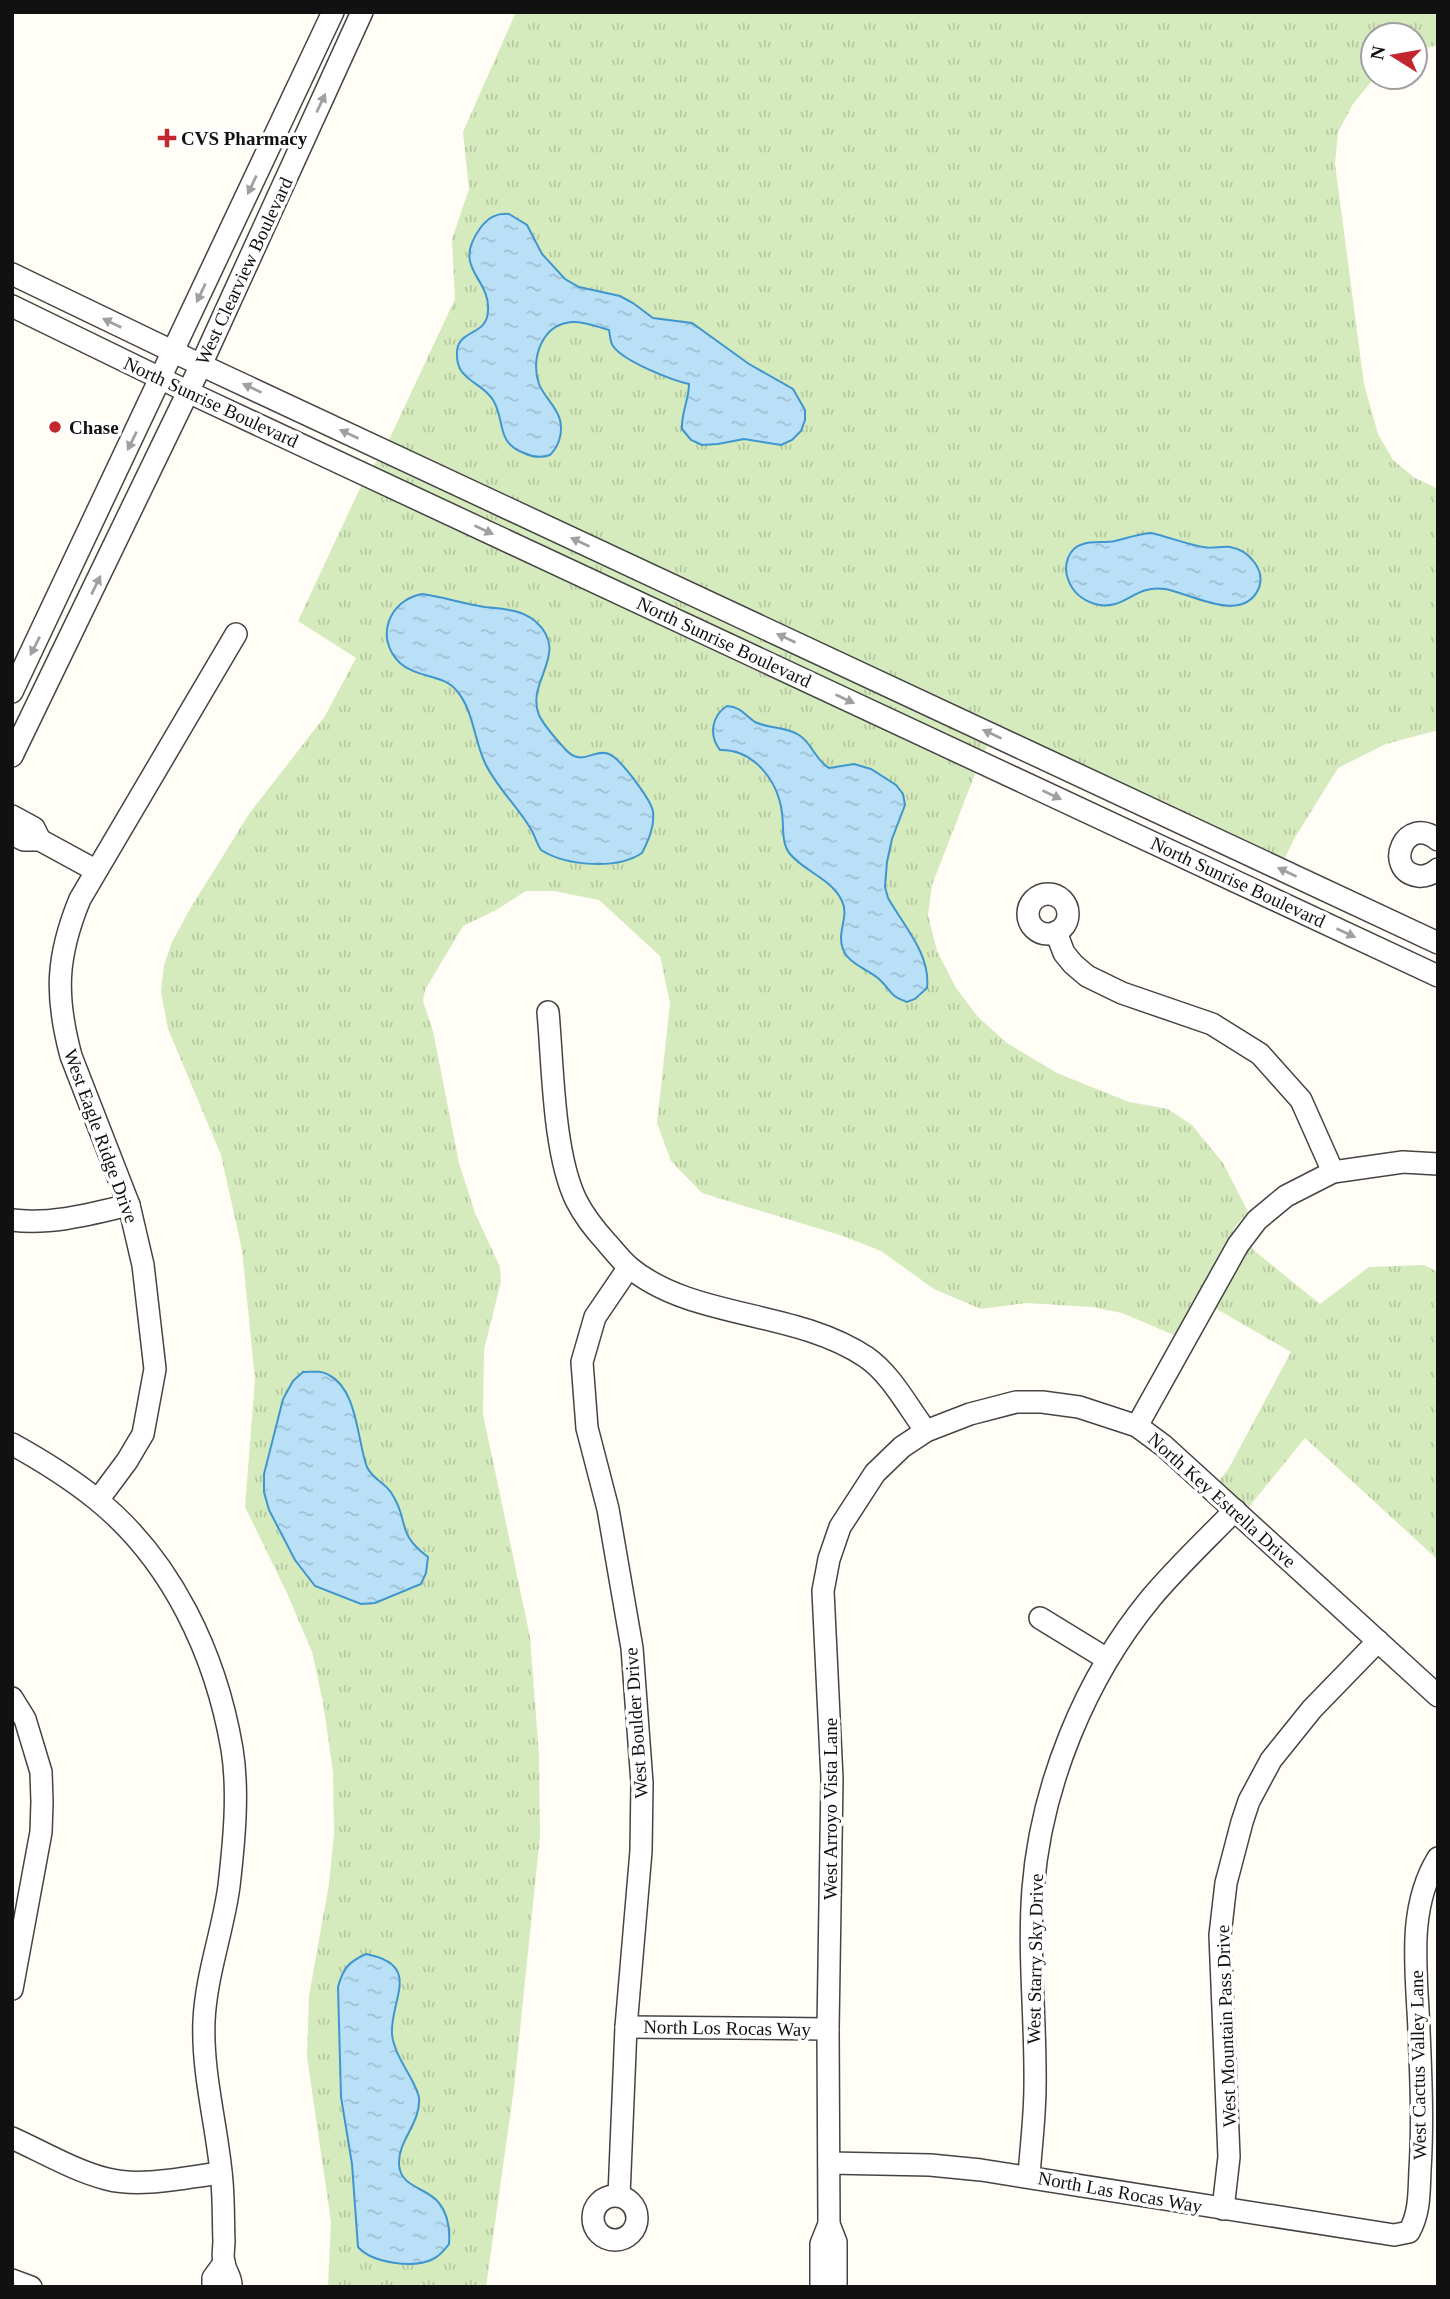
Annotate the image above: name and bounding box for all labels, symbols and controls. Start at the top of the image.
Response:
north arrow [1359,21,1429,91]
text: N [1366,44,1389,62]
one-way arrow [316,92,327,113]
place label: CVS Pharmacy [181,128,308,149]
marker: CVS Pharmacy [159,130,175,146]
street label: West Clearview Boulevard [191,174,297,368]
one-way arrow [246,175,257,195]
one-way arrow [195,283,206,304]
one-way arrow [102,317,122,328]
street label: North Sunrise Boulevard [120,352,302,452]
one-way arrow [241,383,262,394]
place label: Chase [69,417,119,438]
marker: Chase [47,419,63,435]
one-way arrow [339,428,359,440]
one-way arrow [127,431,138,451]
one-way arrow [474,524,494,536]
one-way arrow [570,536,590,547]
one-way arrow [91,575,102,595]
street label: North Sunrise Boulevard [633,592,815,692]
one-way arrow [776,632,796,644]
one-way arrow [30,636,41,656]
one-way arrow [835,693,855,705]
one-way arrow [982,729,1002,740]
one-way arrow [1041,790,1062,801]
street label: North Sunrise Boulevard [1147,832,1329,932]
one-way arrow [1277,866,1297,878]
one-way arrow [1336,927,1356,939]
street label: West Eagle Ridge Drive [60,1046,142,1226]
street label: North Key Estrella Drive [1144,1428,1300,1572]
street label: West Boulder Drive [620,1647,652,1799]
street label: West Arroyo Vista Lane [820,1718,841,1900]
street label: West Starry Sky Drive [1023,1873,1047,2045]
street label: West Mountain Pass Drive [1212,1924,1240,2128]
street label: West Cactus Valley Lane [1406,1970,1430,2160]
street label: North Los Rocas Way [643,2016,811,2040]
street label: North Las Rocas Way [1036,2167,1204,2217]

